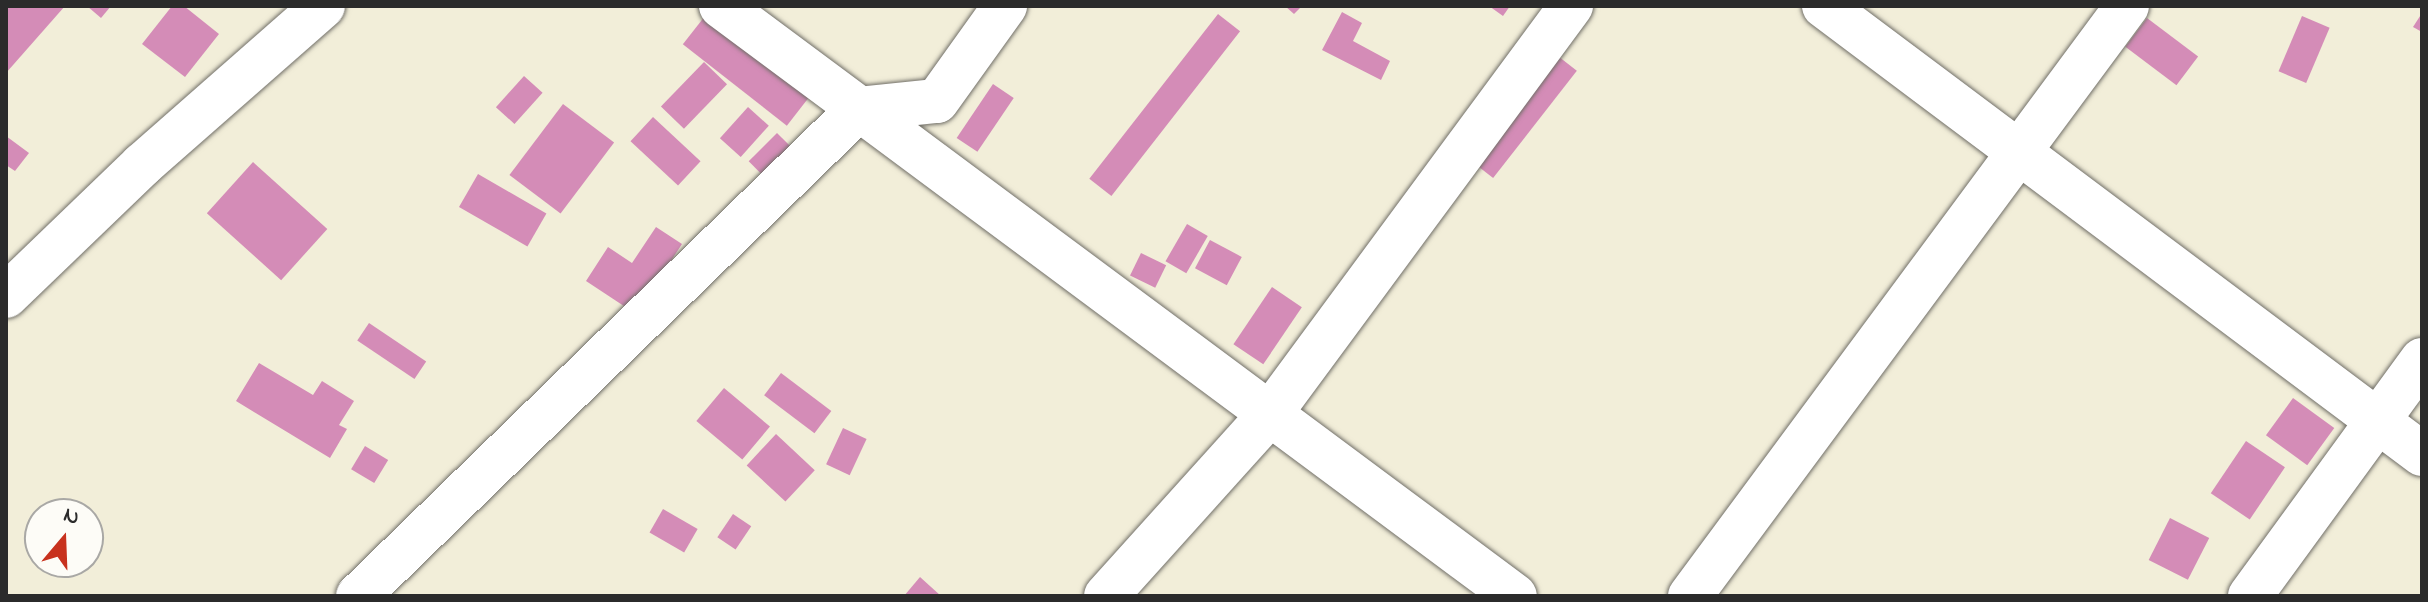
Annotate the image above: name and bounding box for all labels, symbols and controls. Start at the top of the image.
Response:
north arrow [24,498,104,578]
text: N [59,500,83,535]

